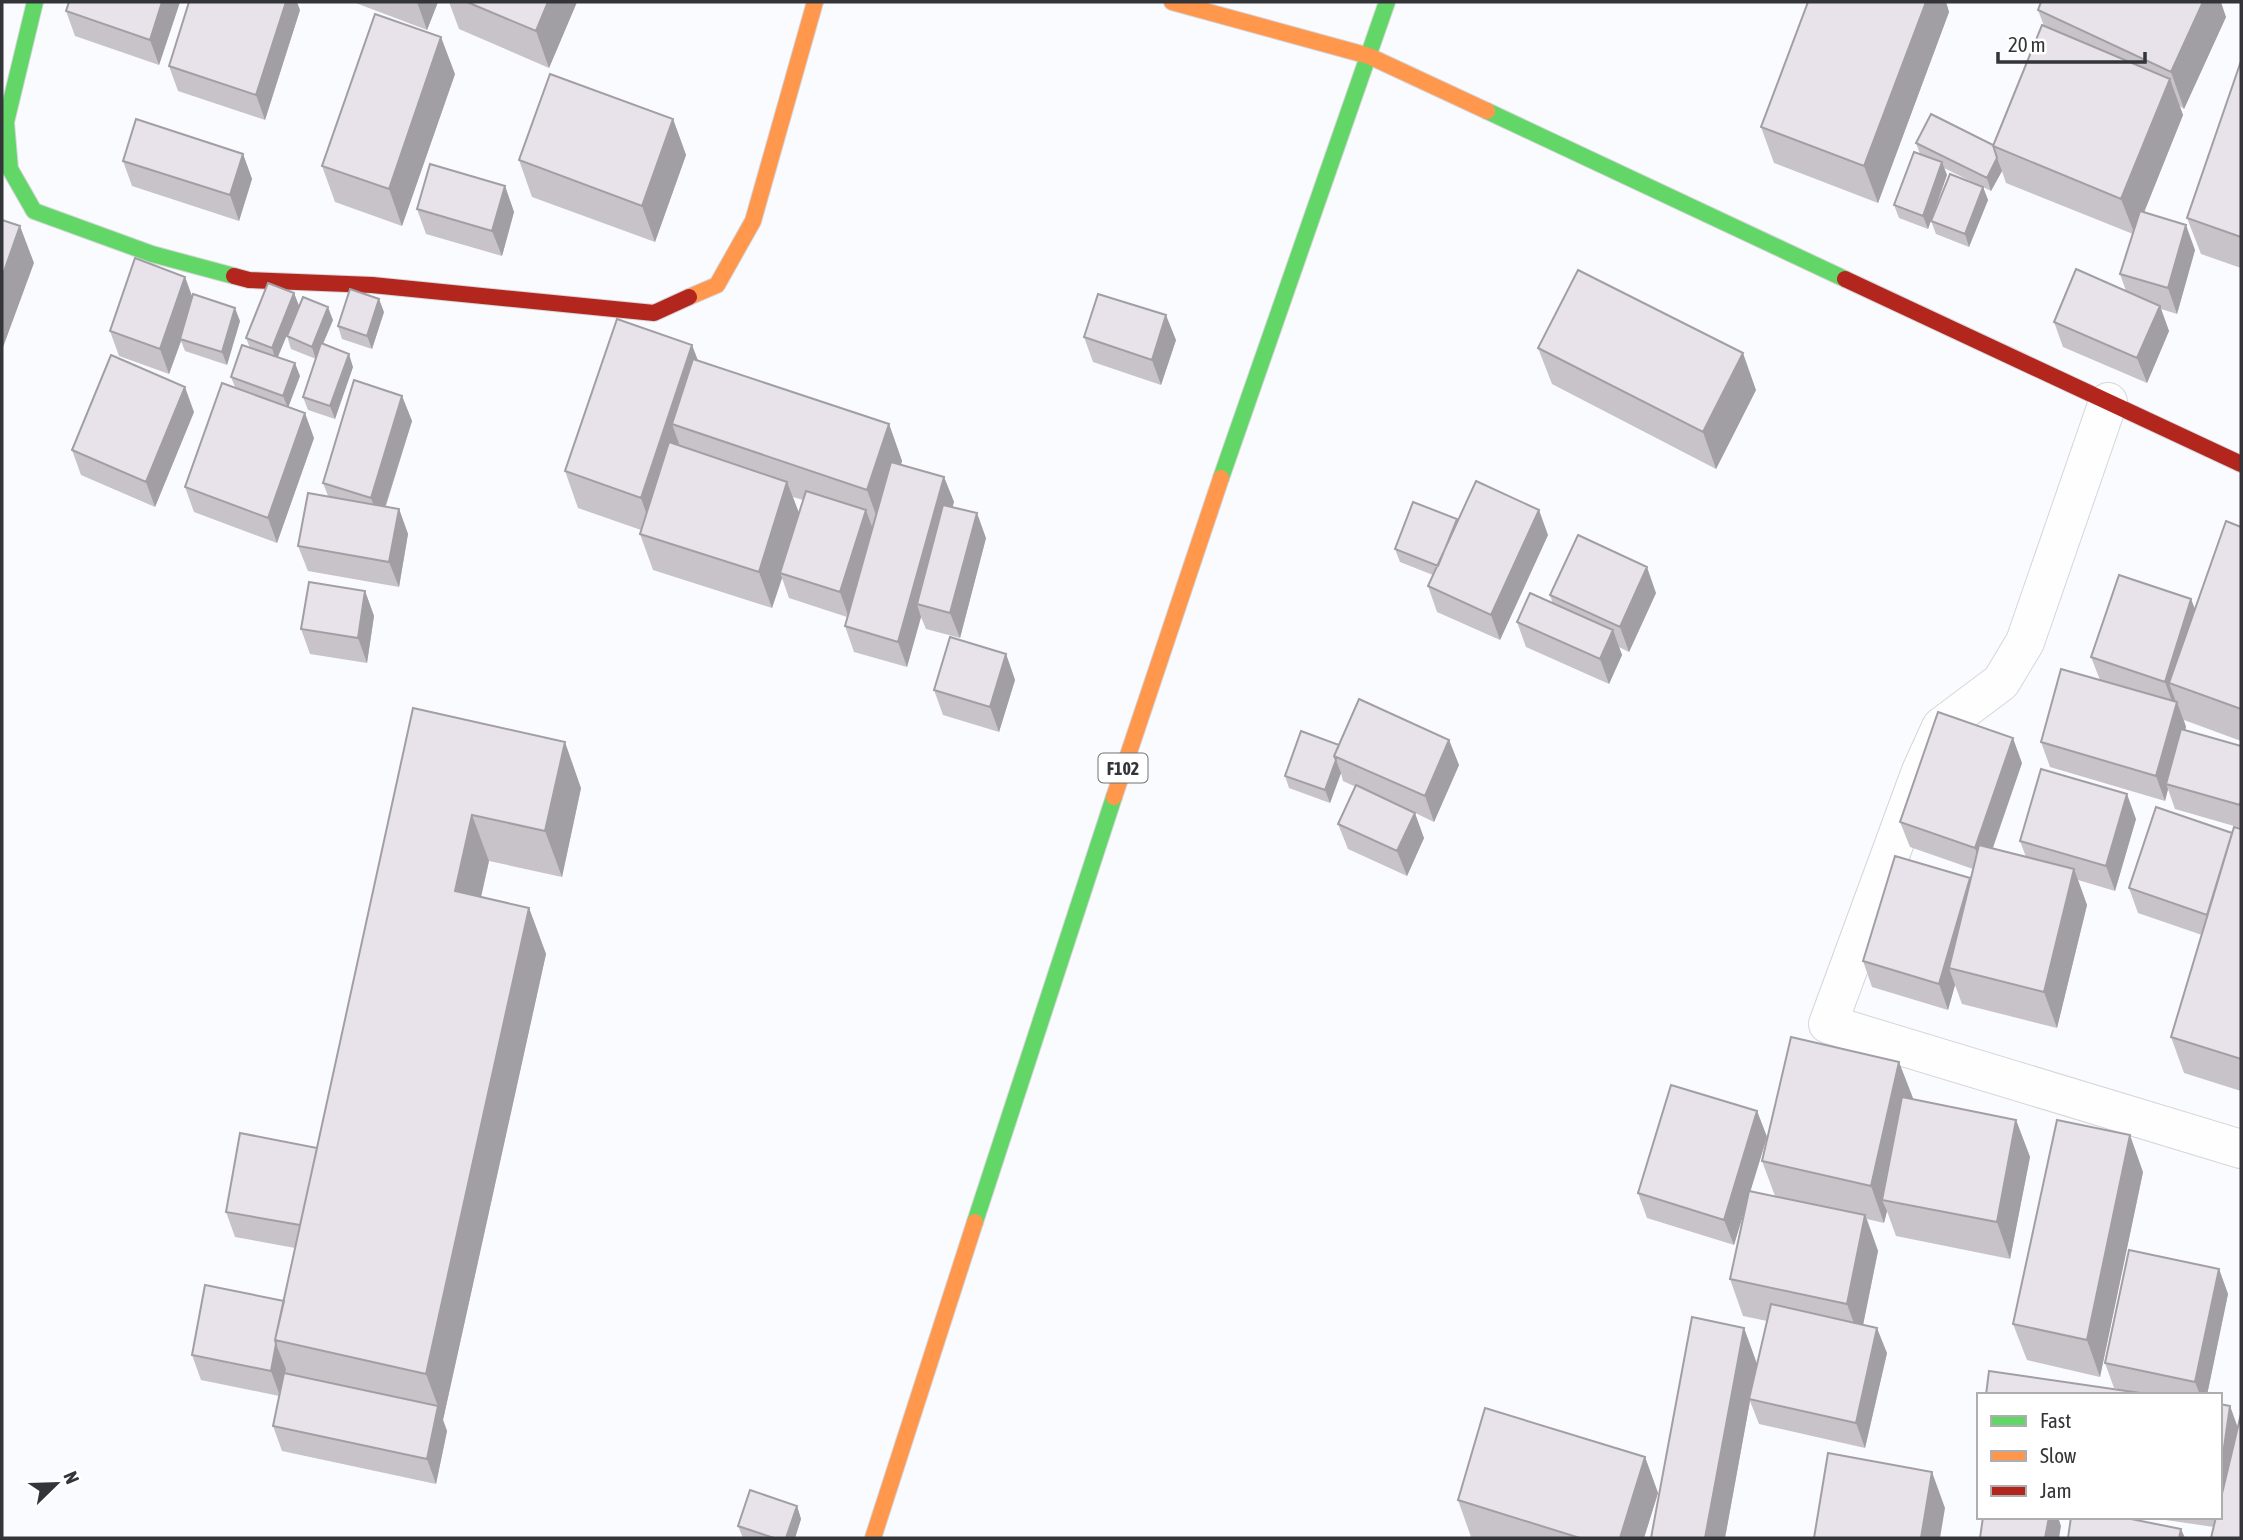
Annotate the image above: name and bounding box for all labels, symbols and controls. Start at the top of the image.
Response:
scale bar [1998,21,2145,65]
text: 20 m [2008,32,2046,56]
road number: F102 [1098,754,1148,782]
legend [1977,1393,2222,1519]
text: Fast [2040,1408,2071,1432]
text: Slow [2040,1443,2077,1467]
north arrow [21,1449,91,1519]
text: N [59,1468,84,1487]
text: Jam [2040,1478,2072,1502]

